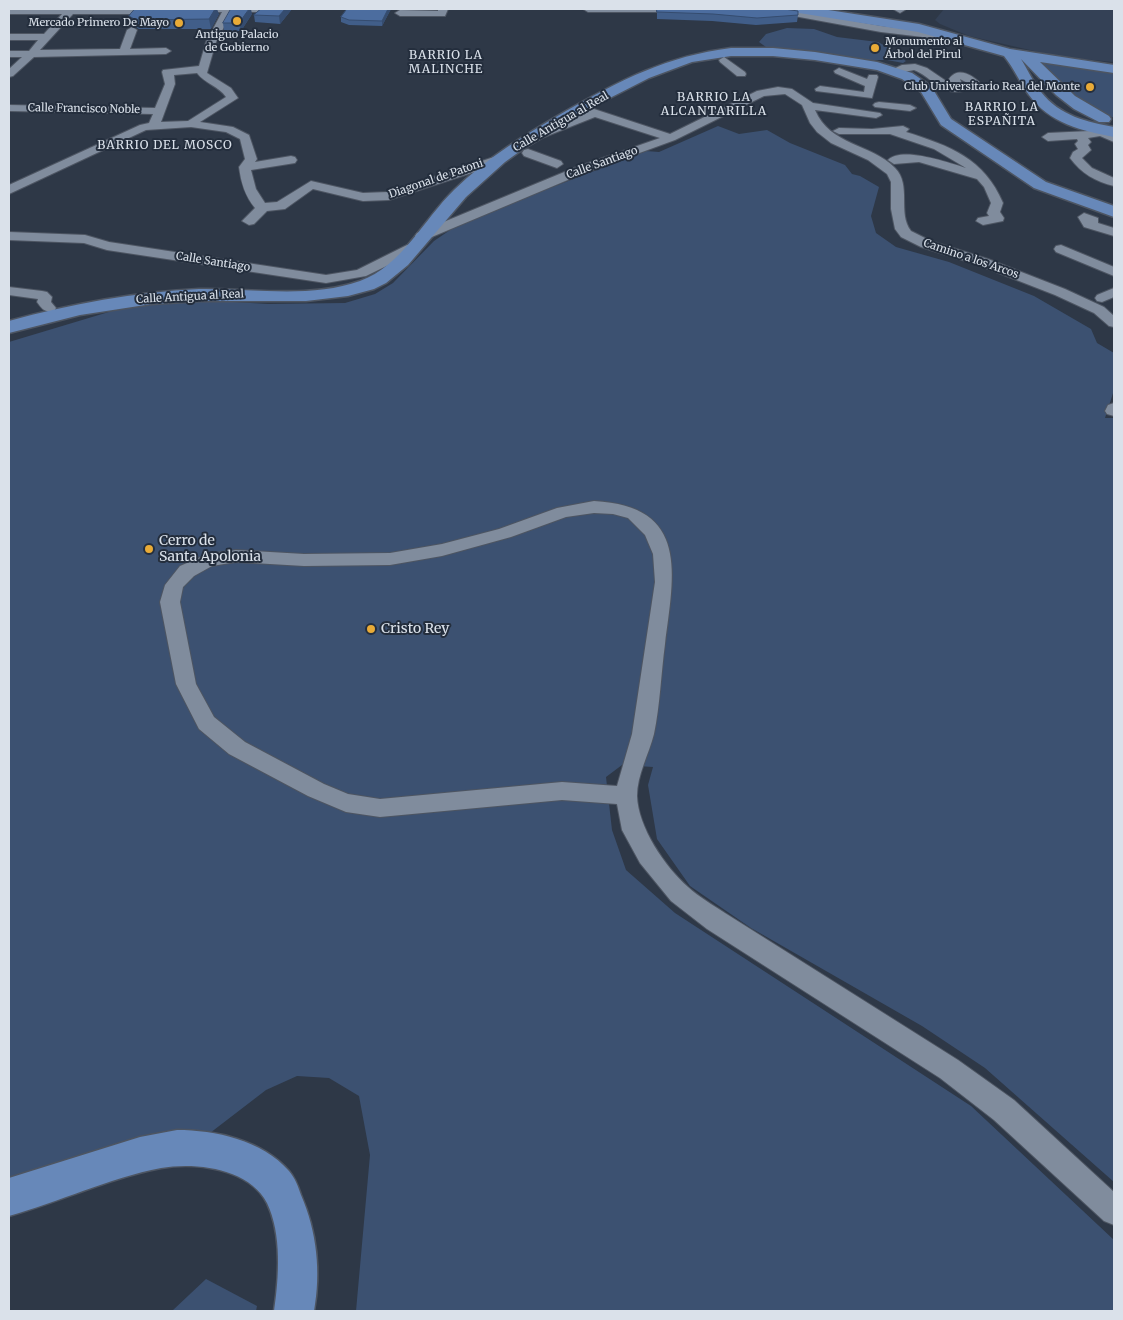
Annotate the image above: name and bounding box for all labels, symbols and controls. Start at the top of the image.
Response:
marker: Antiguo Palacio de Gobierno [231,15,243,27]
place label: Mercado Primero De Mayo [29,16,169,30]
marker: Mercado Primero De Mayo [173,17,185,29]
place label: Antiguo Palacio de Gobierno [196,28,278,54]
place label: Monumento al Árbol del Pirul [885,35,962,61]
marker: Monumento al Árbol del Pirul [869,42,881,54]
district label: BARRIO LA MALINCHE [408,49,484,77]
place label: Club Universitario Real del Monte [904,80,1080,94]
marker: Club Universitario Real del Monte [1084,81,1096,93]
street label: Calle Antigua al Real [511,89,611,155]
district label: BARRIO LA ALCANTARILLA [659,91,769,119]
street label: Calle Francisco Noble [28,101,140,117]
district label: BARRIO LA ESPAÑITA [964,101,1040,129]
district label: BARRIO DEL MOSCO [95,139,235,153]
street label: Calle Santiago [565,144,639,182]
street label: Diagonal de Patoni [387,157,485,201]
street label: Camino a los Arcos [922,236,1020,282]
street label: Calle Santiago [175,250,251,274]
street label: Calle Antigua al Real [136,288,244,306]
place label: Cerro de Santa Apolonia [159,533,261,566]
marker: Cerro de Santa Apolonia [143,543,155,555]
place label: Cristo Rey [381,621,449,637]
marker: Cristo Rey [365,623,377,635]

